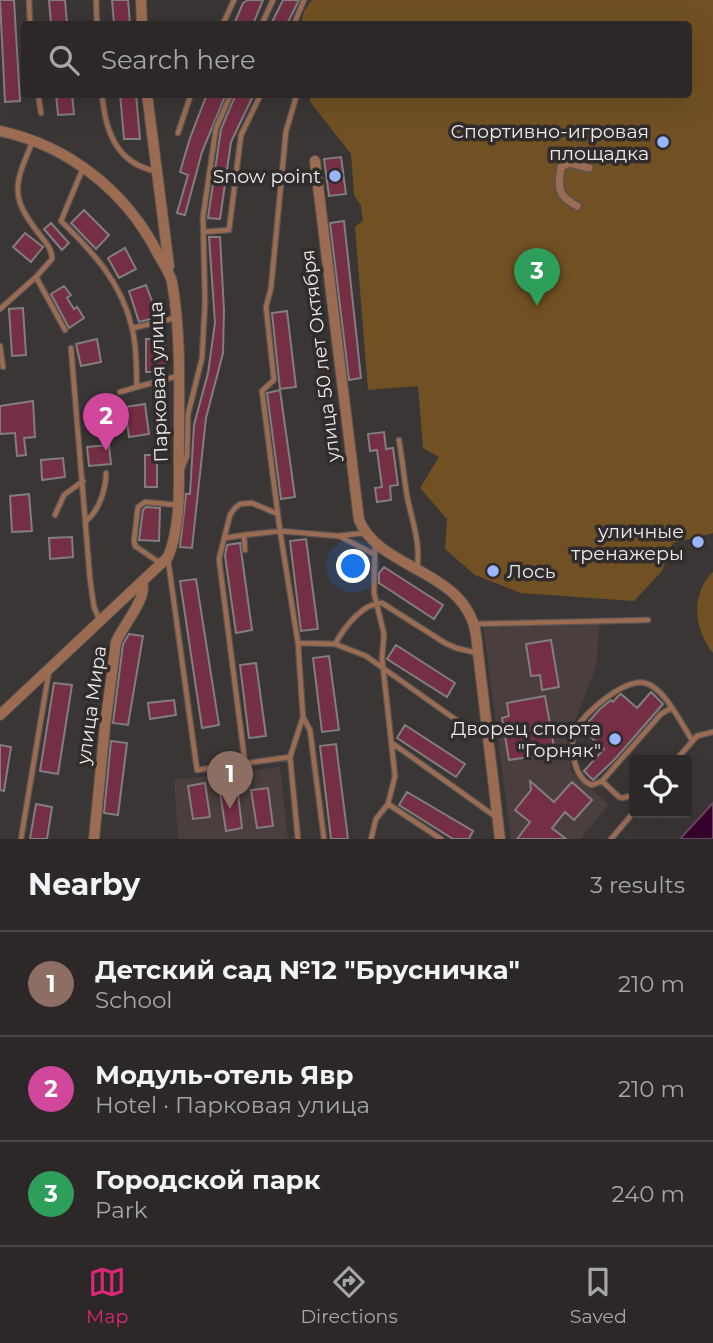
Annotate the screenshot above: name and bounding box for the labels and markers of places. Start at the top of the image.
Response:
place label: Спортивно-игровая площадка [451,120,649,165]
marker: Спортивно-игровая площадка [655,134,671,150]
place label: Snow point [213,165,321,188]
marker: Snow point [327,168,343,184]
pin: 3 [514,248,560,306]
pin: 2 [83,393,129,451]
place label: уличные тренажеры [571,520,684,565]
marker: уличные тренажеры [690,534,706,550]
place label: Лось [507,560,556,583]
marker: Лось [485,563,501,579]
place label: Дворец спорта "Горняк" [451,717,601,762]
marker: Дворец спорта "Горняк" [607,731,623,747]
pin: 1 [207,751,253,809]

